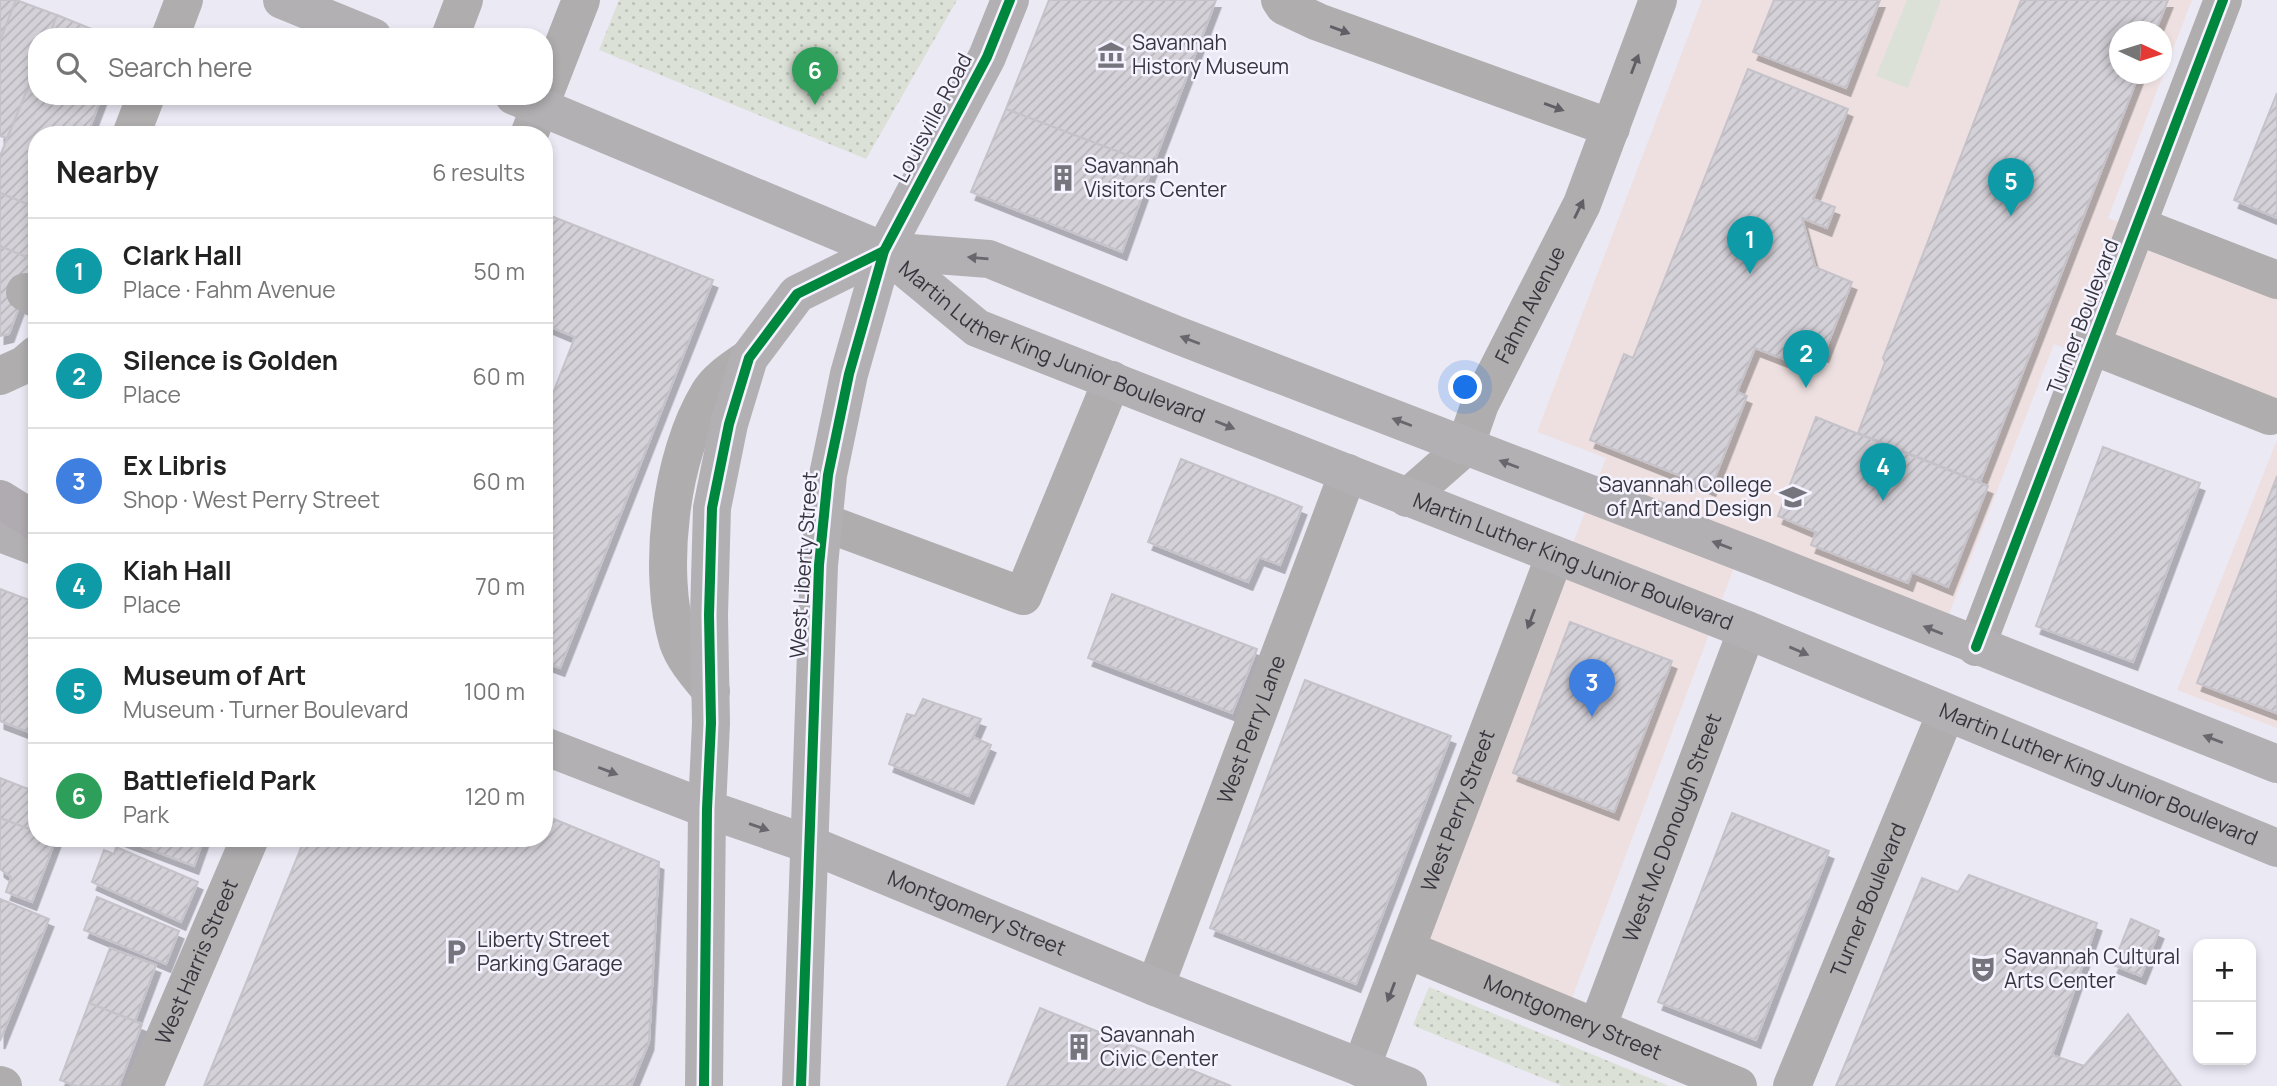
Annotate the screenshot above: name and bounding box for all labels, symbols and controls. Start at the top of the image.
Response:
north arrow [2109,21,2172,84]
one-way arrow [1329,24,1350,35]
search box [28,28,553,105]
place label: Savannah History Museum [1132,28,1289,80]
museum icon: Savannah History Museum [1096,40,1126,70]
pin: 6 [792,47,838,105]
icon: search [52,48,90,86]
street label: Louisville Road [886,48,978,187]
text: Search here [108,49,253,85]
one-way arrow [1630,54,1641,75]
one-way arrow [1543,102,1564,113]
text: Nearby [56,151,159,192]
place label: Savannah Visitors Center [1084,151,1228,203]
text: 6 results [432,156,525,188]
pin: 5 [1988,158,2034,216]
building icon: Savannah Visitors Center [1048,163,1078,193]
one-way arrow [1573,199,1584,219]
pin: 1 [1727,216,1773,274]
street label: Turner Boulevard [2040,235,2125,398]
text: Clark Hall [123,237,242,273]
street label: Fahm Avenue [1488,241,1571,368]
one-way arrow [967,252,989,263]
street label: Martin Luther King Junior Boulevard [893,254,1210,429]
text: 1 [74,255,84,287]
text: 50 m [474,255,525,287]
text: Place · Fahm Avenue [123,273,336,305]
pin: 2 [1783,330,1829,388]
one-way arrow [1179,334,1200,345]
text: Silence is Golden [123,342,338,378]
text: 2 [72,360,86,392]
text: 60 m [473,360,525,392]
your location [1448,370,1482,404]
text: Place [123,378,181,410]
one-way arrow [1391,417,1412,428]
one-way arrow [1215,419,1236,430]
pin: 4 [1860,443,1906,501]
text: Ex Libris [123,447,227,483]
one-way arrow [1499,459,1520,470]
text: 3 [72,465,86,497]
text: 60 m [473,465,525,497]
place label: Savannah College of Art and Design [1599,470,1772,522]
street label: West Liberty Street [783,471,823,659]
school or university icon: Savannah College of Art and Design [1778,482,1808,512]
text: Shop · West Perry Street [123,483,380,515]
street label: Martin Luther King Junior Boulevard [1409,485,1737,636]
one-way arrow [1711,539,1732,550]
text: Kiah Hall [123,552,232,588]
text: 4 [72,570,86,602]
text: 70 m [475,570,525,602]
text: Place [123,588,181,620]
one-way arrow [1525,608,1536,629]
one-way arrow [1922,624,1943,635]
one-way arrow [1788,646,1809,657]
street label: West Perry Lane [1210,651,1291,807]
text: Museum of Art [123,657,306,693]
pin: 3 [1569,659,1615,717]
text: 5 [72,675,86,707]
text: 100 m [464,675,525,707]
text: Museum · Turner Boulevard [123,693,409,725]
street label: Martin Luther King Junior Boulevard [1936,696,2262,852]
street label: West Mc Donough Street [1616,709,1727,946]
street label: West Perry Street [1414,725,1501,895]
one-way arrow [2203,734,2224,745]
text: Battlefield Park [123,762,316,798]
one-way arrow [597,766,618,777]
text: 6 [72,780,86,812]
text: 120 m [465,780,525,812]
text: Park [123,798,169,830]
street label: Turner Boulevard [1824,819,1912,981]
one-way arrow [748,822,769,833]
street label: Montgomery Street [884,863,1070,962]
street label: West Harris Street [148,874,244,1049]
place label: Liberty Street Parking Garage [477,925,623,977]
parking icon: Liberty Street Parking Garage [441,937,471,967]
map controls [2193,939,2256,1065]
button: + [2193,939,2256,1002]
place label: Savannah Cultural Arts Center [2004,942,2180,994]
theatre icon: Savannah Cultural Arts Center [1968,954,1998,984]
street label: Montgomery Street [1480,968,1666,1066]
one-way arrow [1385,982,1396,1003]
button: − [2193,1002,2256,1065]
place label: Savannah Civic Center [1100,1020,1219,1072]
building icon: Savannah Civic Center [1064,1032,1094,1062]

